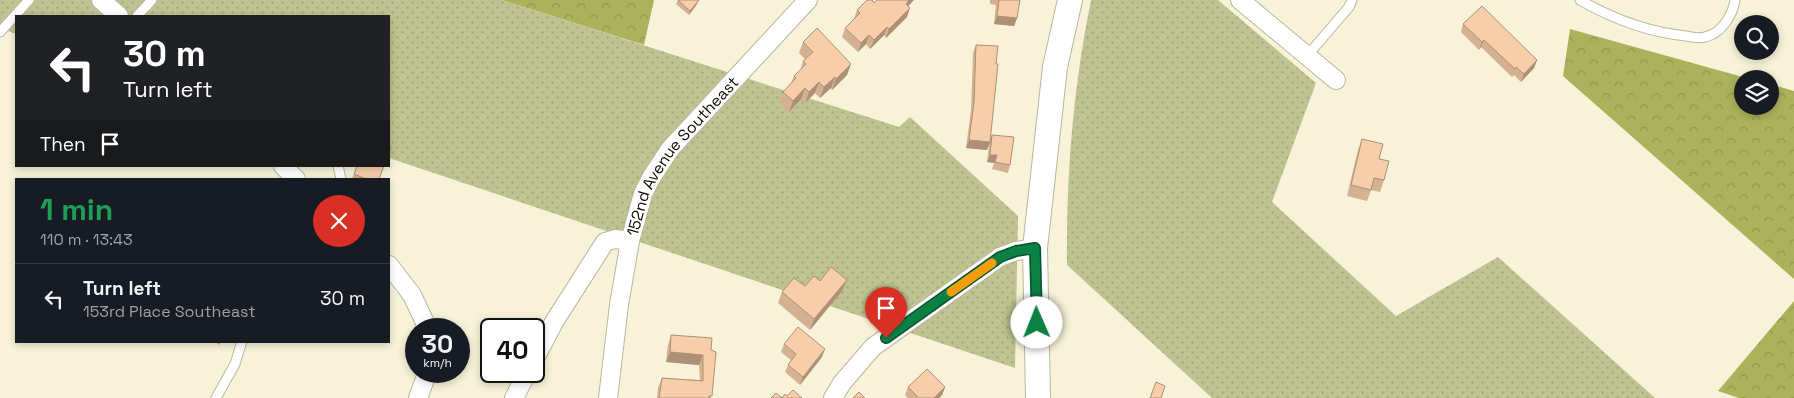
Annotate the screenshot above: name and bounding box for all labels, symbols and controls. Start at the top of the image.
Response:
map controls [1734,15,1779,115]
button: search [1734,15,1779,60]
text: 30 m [123,32,206,76]
icon: left [40,35,105,100]
button: layers [1734,70,1779,115]
street label: 152nd Avenue Southeast [622,72,743,238]
text: Turn left [123,75,213,103]
icon: arrive [96,130,124,158]
text: Then [40,132,86,157]
text: 1 min [40,190,113,229]
button: close [313,195,365,247]
text: 110 m · 13:43 [40,229,133,250]
text: Turn left [83,276,161,301]
icon: left [40,285,68,313]
text: 30 m [320,286,365,311]
pin [865,287,907,338]
icon: arrive [872,294,900,322]
position arrow [1010,296,1062,348]
text: 153rd Place Southeast [83,301,256,322]
speed limit sign: 40 [480,318,545,383]
text: 30 [422,328,453,360]
text: km/h [423,355,452,371]

